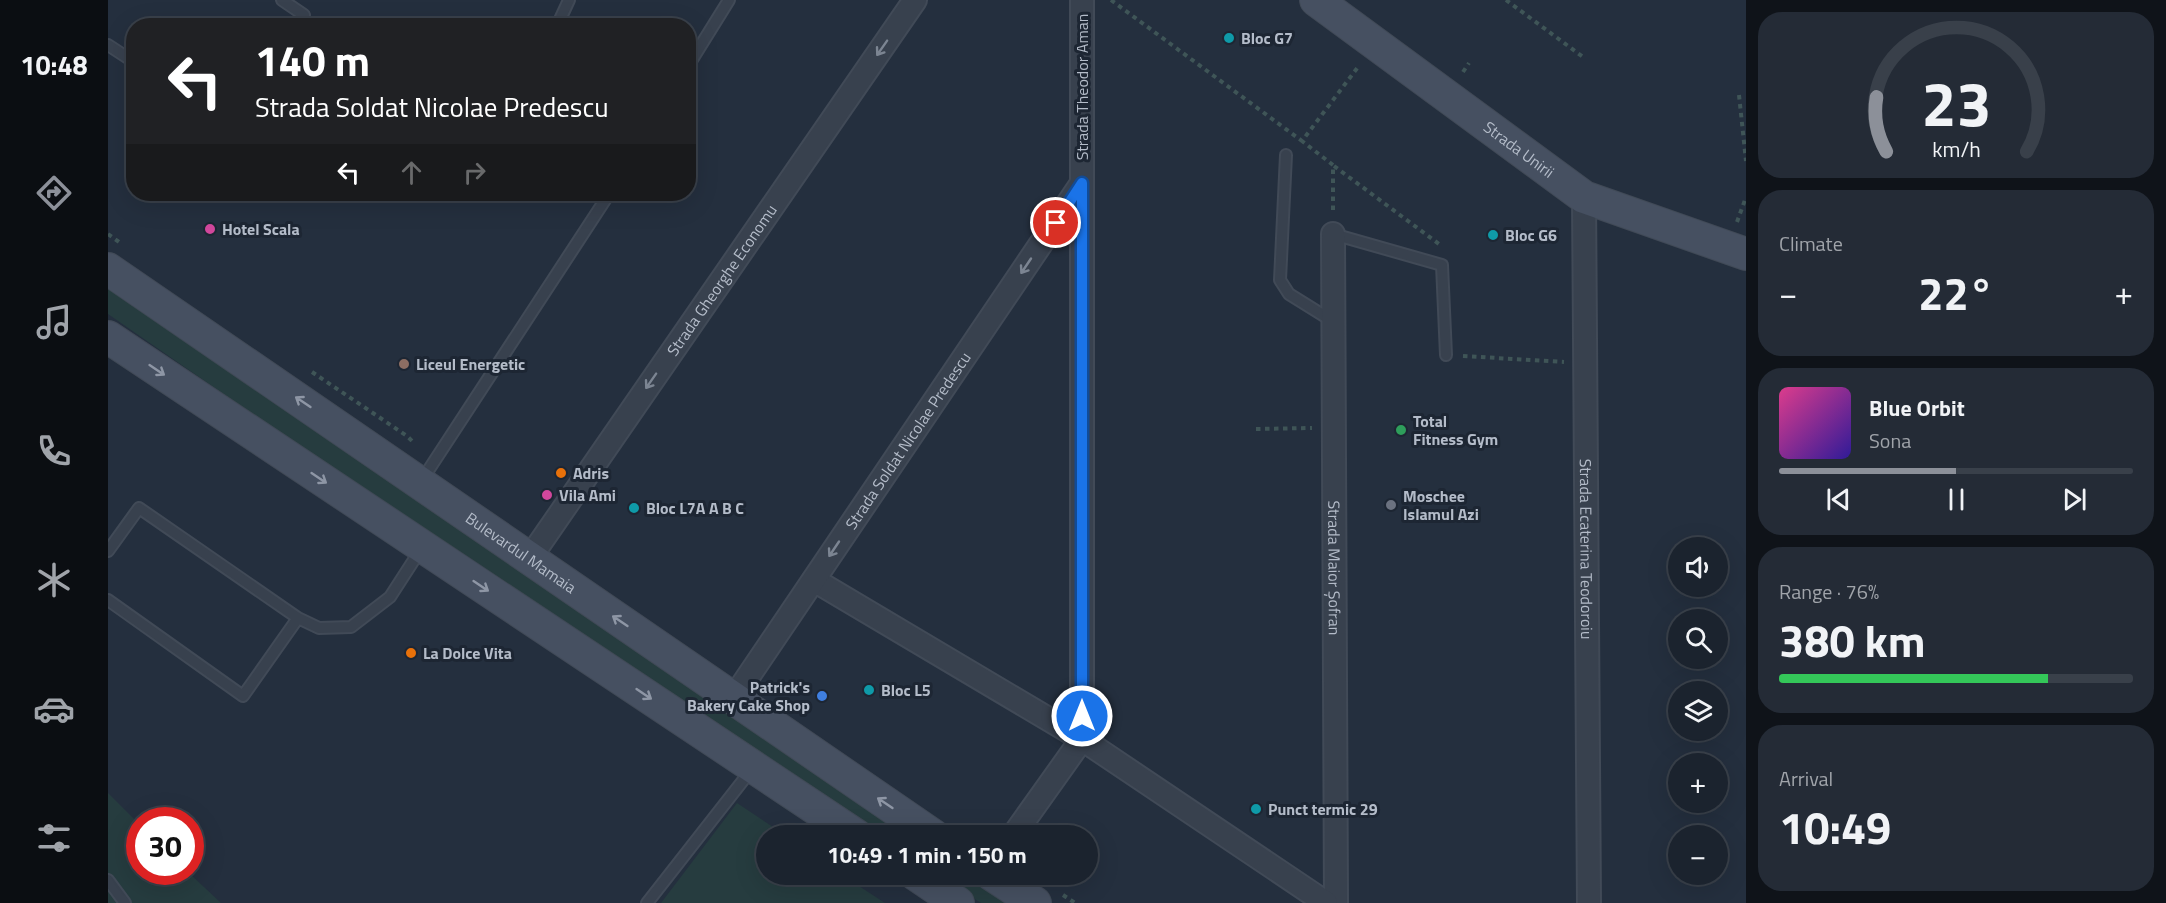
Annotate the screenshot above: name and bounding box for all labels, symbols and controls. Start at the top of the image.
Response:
street label: Strada Theodor Aman [1070,14,1094,160]
place label: Bloc G7 [1241,26,1293,50]
text: 140 m [255,28,370,92]
marker: Bloc G7 [1222,31,1236,45]
one-way arrow [876,39,888,56]
icon: left [156,42,234,120]
text: 10:48 [20,44,88,85]
text: 23 [1921,55,1991,150]
text: Strada Soldat Nicolae Predescu [255,86,609,127]
street label: Strada Unirii [1479,115,1559,183]
text: km/h [1932,133,1980,165]
icon: left [332,156,365,189]
icon: ahead [395,156,428,189]
icon: right [458,156,491,189]
icon: directions [33,172,75,214]
pin [1030,197,1081,248]
street label: Strada Gheorghe Economu [661,199,783,361]
icon: arrive [1039,206,1072,239]
place label: Hotel Scala [222,217,300,241]
marker: Hotel Scala [203,222,217,236]
place label: Bloc G6 [1505,223,1557,247]
marker: Bloc G6 [1486,228,1500,242]
text: Climate [1779,228,1843,259]
one-way arrow [1020,257,1032,274]
text: 22° [1918,259,1994,327]
text: − [1779,268,1797,318]
text: + [2115,268,2133,318]
icon: music [33,301,75,343]
street label: Strada Soldat Nicolae Predescu [839,347,977,534]
place label: Liceul Energetic [416,352,525,376]
marker: Liceul Energetic [397,357,411,371]
one-way arrow [148,363,165,376]
one-way arrow [645,373,658,390]
text: Blue Orbit [1869,391,1965,425]
one-way arrow [295,396,311,408]
place label: Total Fitness Gym [1413,409,1498,451]
marker: Total Fitness Gym [1394,423,1408,437]
text: Sona [1869,425,1911,456]
icon: phone [33,430,75,472]
street label: Strada Ecaterina Teodoroiu [1574,459,1599,639]
place label: Adris [573,461,609,485]
marker: Adris [554,466,568,480]
one-way arrow [310,472,327,484]
place label: Vila Ami [559,483,616,507]
icon: previous [1822,483,1855,516]
icon: pause [1940,483,1973,516]
icon: next [2058,483,2091,516]
place label: Moschee Islamul Azi [1403,484,1479,526]
marker: Vila Ami [540,488,554,502]
place label: Bloc L7A A B C [646,496,744,520]
marker: Moschee Islamul Azi [1384,498,1398,512]
street label: Strada Maior Șofran [1322,500,1347,636]
marker: Bloc L7A A B C [627,501,641,515]
street label: Bulevardul Mamaia [461,506,581,599]
map controls [1668,537,1728,885]
button: sound [1668,537,1728,597]
one-way arrow [828,541,840,557]
icon: climate [33,559,75,601]
text: Range · 76% [1779,576,1879,607]
one-way arrow [473,580,489,592]
text: 380 km [1779,606,1925,674]
button: search [1668,609,1728,669]
one-way arrow [612,615,629,628]
place label: La Dolce Vita [423,641,512,665]
marker: La Dolce Vita [404,646,418,660]
place label: Patrick's Bakery Cake Shop [687,675,810,717]
place label: Bloc L5 [881,678,931,702]
button: layers [1668,681,1728,741]
marker: Bloc L5 [862,683,876,697]
position arrow [1050,684,1114,748]
icon: car [33,688,75,730]
one-way arrow [635,688,651,700]
marker: Patrick's Bakery Cake Shop [815,689,829,703]
button: + [1668,753,1728,813]
text: Arrival [1779,763,1833,794]
text: 10:49 [1779,793,1891,861]
one-way arrow [877,796,894,809]
place label: Punct termic 29 [1268,797,1378,821]
marker: Punct termic 29 [1249,802,1263,816]
speed limit sign: 30 [126,807,204,885]
icon: filters [33,817,75,859]
button: − [1668,825,1728,885]
text: 10:49 · 1 min · 150 m [827,838,1027,872]

